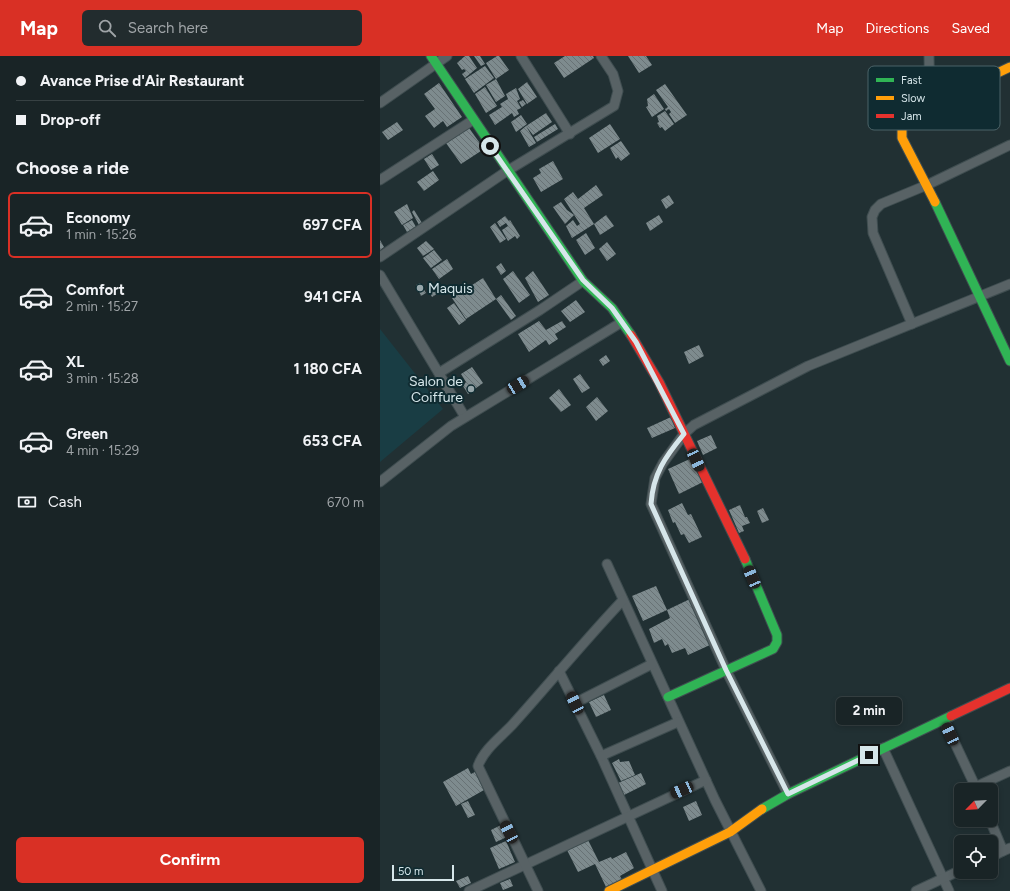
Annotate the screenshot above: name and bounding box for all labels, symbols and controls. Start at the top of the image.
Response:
search box [82,10,362,46]
text: Map [20,17,58,40]
icon: search [96,17,118,39]
text: Search here [128,19,208,37]
text: Map [816,20,844,37]
text: Directions [866,20,929,37]
text: Saved [951,20,990,37]
legend [868,66,1000,130]
text: Avance Prise d'Air Restaurant [40,72,244,90]
text: Fast [901,74,922,87]
text: Slow [901,92,925,105]
text: Jam [901,110,922,123]
text: Drop-off [40,111,101,129]
route start [481,137,499,155]
text: Choose a ride [16,157,129,179]
icon: car [18,207,54,243]
text: Economy [66,209,131,227]
text: 697 CFA [303,216,362,234]
text: 1 min · 15:26 [66,227,136,242]
icon: car [18,279,54,315]
place label: Maquis [428,280,473,297]
text: Comfort [66,281,125,299]
marker: Maquis [415,283,425,293]
text: 941 CFA [304,288,362,306]
text: 2 min · 15:27 [66,299,138,314]
icon: car [18,351,54,387]
text: XL [66,353,84,371]
text: 1 180 CFA [293,360,362,378]
text: 3 min · 15:28 [66,371,139,386]
place label: Salon de Coiffure [409,373,463,406]
car [505,374,531,396]
marker: Salon de Coiffure [466,384,476,394]
icon: car [18,423,54,459]
text: Green [66,425,108,443]
text: 653 CFA [303,432,362,450]
text: 4 min · 15:29 [66,443,139,458]
car [685,447,707,473]
icon: cash [16,491,38,513]
text: Cash [48,493,82,511]
text: 670 m [327,495,364,510]
car [742,564,762,590]
car [564,690,586,716]
callout: 2 min [836,697,902,725]
text: 2 min [853,703,885,718]
car [939,721,961,747]
route end [860,746,878,764]
car [669,780,695,800]
north arrow [954,783,998,827]
map controls [954,783,998,879]
car [498,819,520,845]
button: locate [954,835,998,879]
button: Confirm [16,837,364,883]
scale bar [392,863,454,882]
text: 50 m [398,865,423,878]

